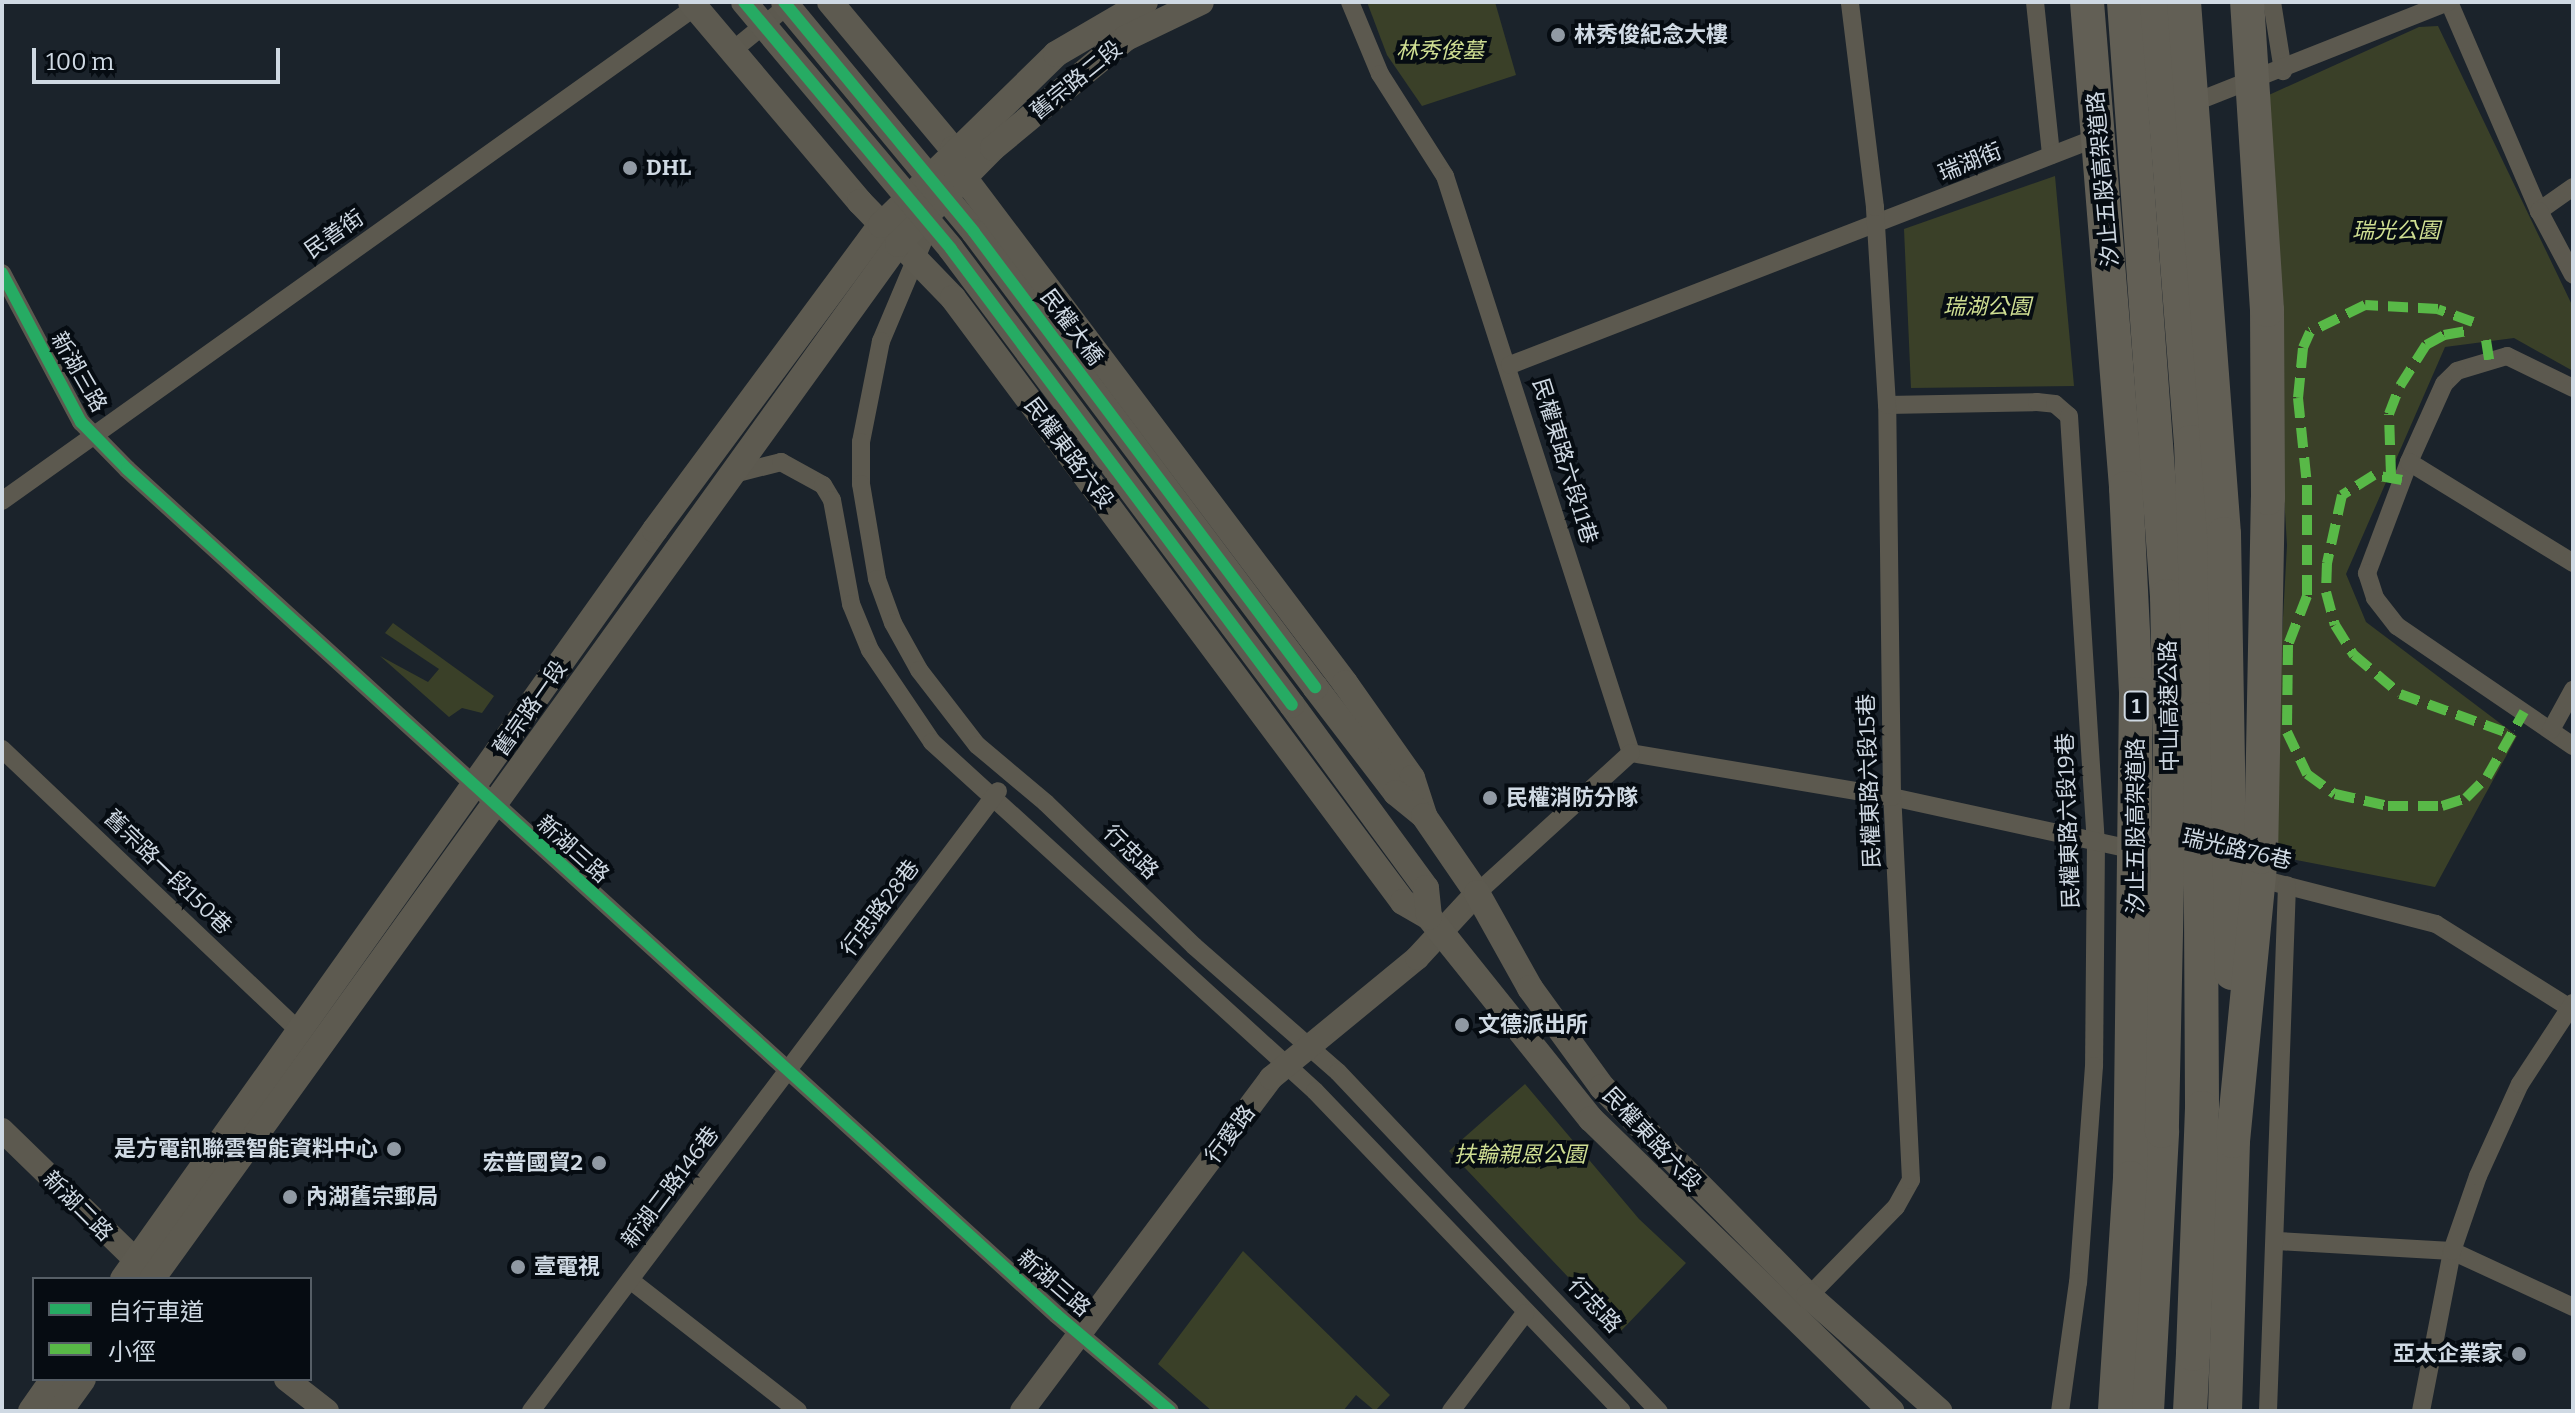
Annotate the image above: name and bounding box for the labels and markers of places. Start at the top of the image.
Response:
place label: 林秀俊紀念大樓 [1574,22,1728,48]
marker: 林秀俊紀念大樓 [1549,26,1567,44]
place label: DHL [646,155,691,181]
marker: DHL [621,159,639,177]
place label: 民權消防分隊 [1506,785,1638,811]
marker: 民權消防分隊 [1481,789,1499,807]
place label: 文德派出所 [1478,1012,1588,1038]
marker: 文德派出所 [1453,1016,1471,1034]
place label: 是方電訊聯雲智能資料中心 [114,1136,378,1162]
marker: 是方電訊聯雲智能資料中心 [385,1140,403,1158]
place label: 宏普國貿2 [483,1150,583,1176]
marker: 宏普國貿2 [590,1154,608,1172]
place label: 內湖舊宗郵局 [306,1184,438,1210]
marker: 內湖舊宗郵局 [281,1188,299,1206]
place label: 壹電視 [534,1254,600,1280]
marker: 壹電視 [509,1258,527,1276]
place label: 亞太企業家 [2393,1341,2503,1367]
marker: 亞太企業家 [2510,1345,2528,1363]

